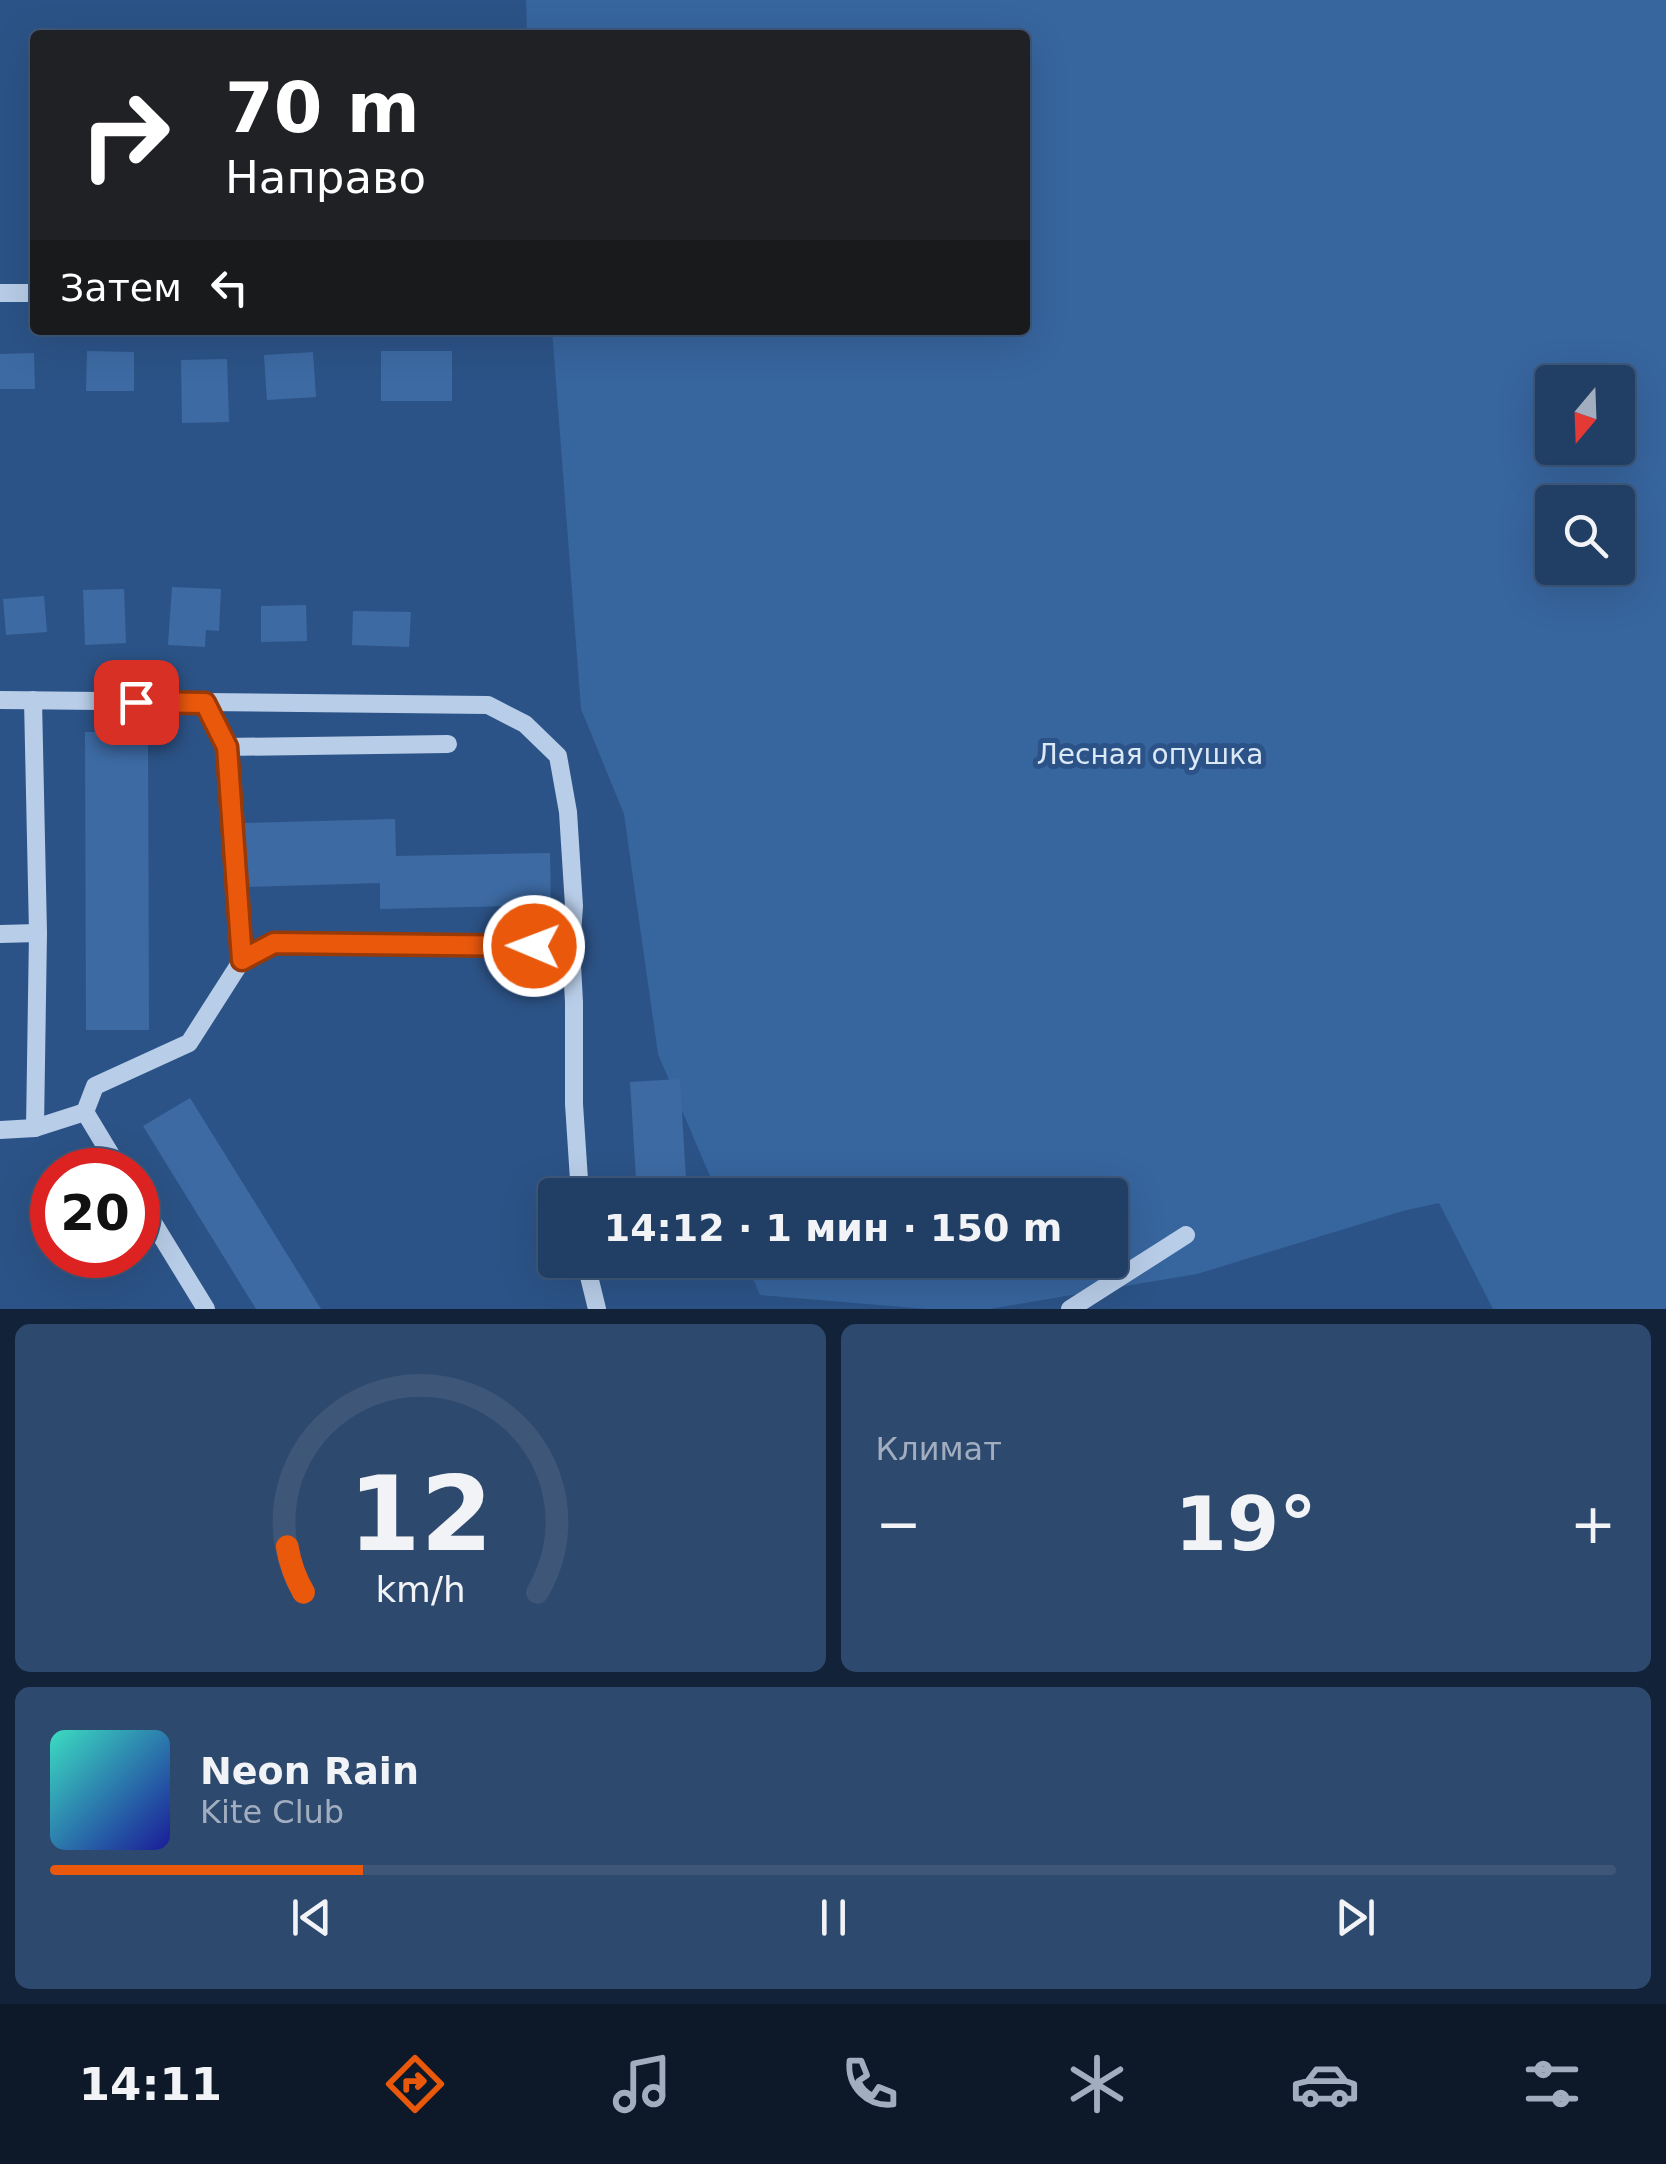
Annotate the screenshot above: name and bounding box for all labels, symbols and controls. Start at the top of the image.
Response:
text: 70 m [225,67,420,149]
icon: right [60,70,190,200]
text: Направо [225,151,426,204]
icon: left [202,260,257,315]
text: Затем [60,266,182,310]
north arrow [1535,365,1635,465]
map controls [1535,365,1635,585]
button: search [1535,485,1635,585]
pin [94,660,179,745]
icon: arrive [109,675,164,730]
park label: Лесная опушка [1037,738,1263,771]
position arrow [482,894,586,998]
speed limit sign: 20 [30,1148,160,1278]
text: 14:12 · 1 мин · 150 m [604,1206,1062,1250]
text: Климат [876,1430,1002,1468]
text: 12 [348,1453,493,1575]
text: 19° [1175,1480,1317,1568]
text: − [876,1492,922,1556]
text: + [1570,1492,1616,1556]
text: km/h [375,1569,465,1610]
text: Neon Rain [200,1749,419,1793]
text: Kite Club [200,1793,344,1831]
icon: previous [284,1890,339,1945]
icon: pause [806,1890,861,1945]
icon: next [1328,1890,1383,1945]
icon: directions [380,2049,450,2119]
icon: music [607,2049,677,2119]
icon: phone [835,2049,905,2119]
icon: climate [1062,2049,1132,2119]
icon: car [1290,2049,1360,2119]
icon: filters [1517,2049,1587,2119]
text: 14:11 [79,2058,222,2111]

